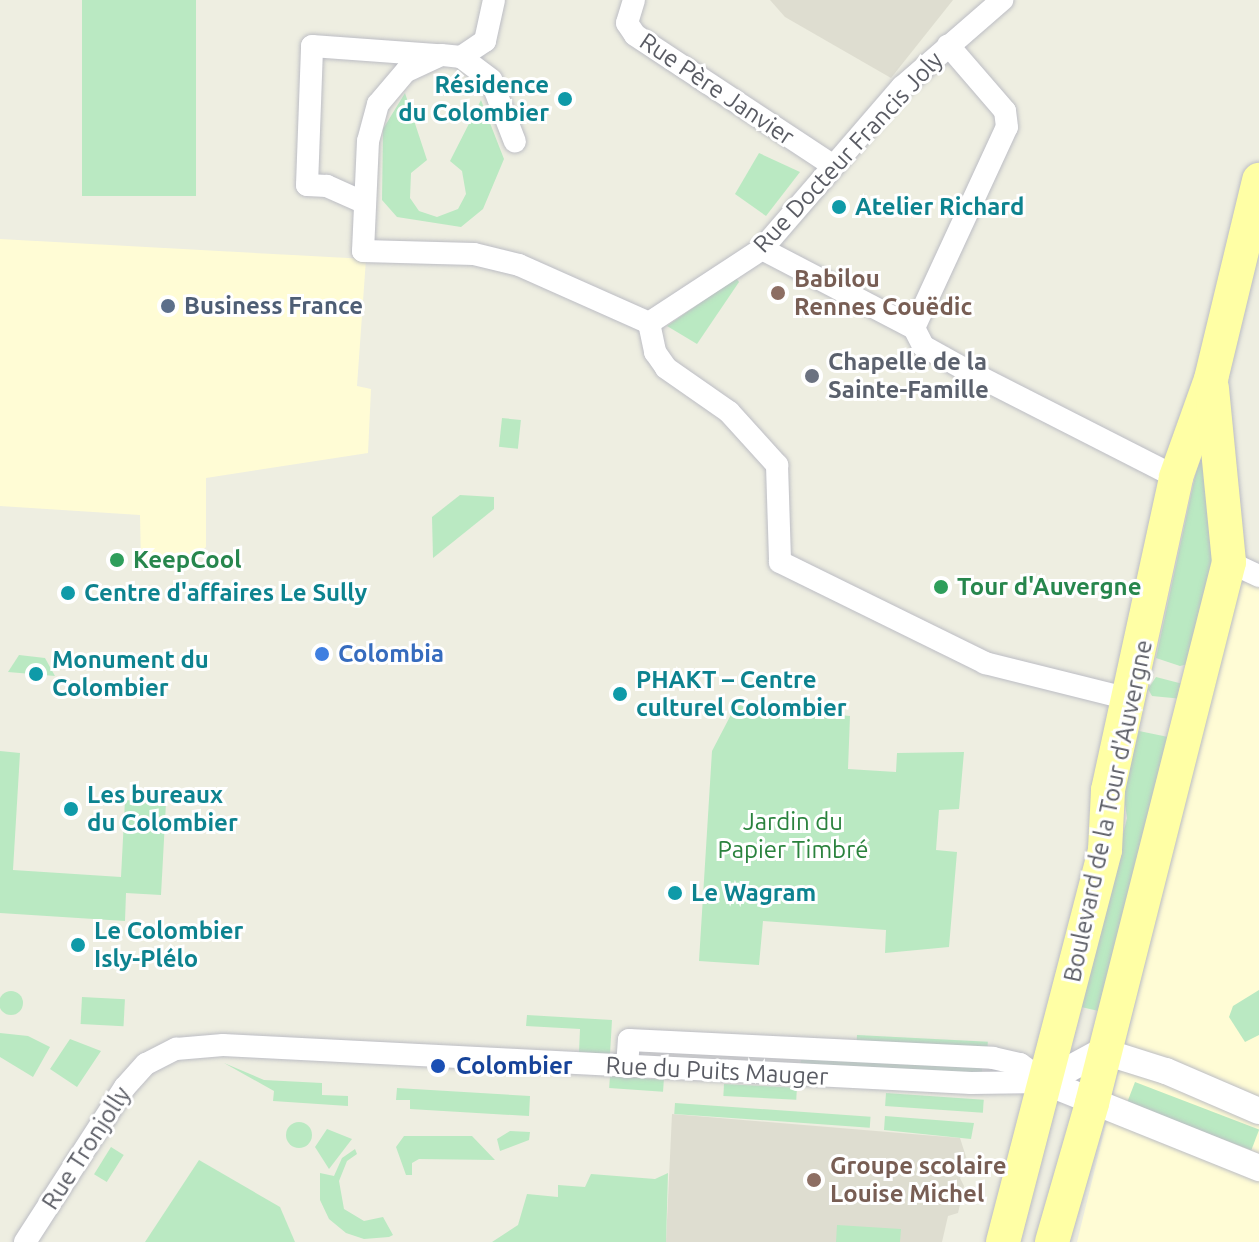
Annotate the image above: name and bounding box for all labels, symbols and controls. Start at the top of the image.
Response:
street label: Rue Père Janvier [634,27,800,151]
street label: Rue Docteur Francis Joly [747,46,949,258]
place label: Résidence du Colombier [398,71,549,127]
marker: Résidence du Colombier [556,90,574,108]
place label: Atelier Richard [855,193,1024,221]
marker: Atelier Richard [830,198,848,216]
place label: Babilou Rennes Couëdic [794,265,972,321]
marker: Babilou Rennes Couëdic [769,284,787,302]
place label: Business France [184,292,363,320]
marker: Business France [159,297,177,315]
place label: Chapelle de la Sainte-Famille [828,348,989,404]
marker: Chapelle de la Sainte-Famille [803,367,821,385]
place label: KeepCool [133,546,241,574]
marker: KeepCool [108,551,126,569]
place label: Tour d'Auvergne [957,573,1141,601]
marker: Tour d'Auvergne [932,578,950,596]
place label: Centre d'affaires Le Sully [84,579,367,607]
marker: Centre d'affaires Le Sully [59,584,77,602]
street label: Boulevard de la Tour d'Auvergne [1058,637,1158,985]
place label: Colombia [338,640,444,668]
marker: Colombia [313,645,331,663]
place label: Monument du Colombier [52,646,209,702]
marker: Monument du Colombier [27,665,45,683]
place label: PHAKT – Centre culturel Colombier [636,666,847,722]
marker: PHAKT – Centre culturel Colombier [611,685,629,703]
place label: Les bureaux du Colombier [87,781,238,837]
marker: Les bureaux du Colombier [62,800,80,818]
park label: Jardin du Papier Timbré [718,808,868,864]
place label: Le Wagram [691,879,816,907]
marker: Le Wagram [666,884,684,902]
place label: Le Colombier Isly-Plélo [94,917,243,973]
marker: Le Colombier Isly-Plélo [69,936,87,954]
street label: Rue du Puits Mauger [605,1051,829,1091]
place label: Colombier [456,1052,573,1080]
marker: Colombier [427,1055,449,1077]
street label: Rue Tronjolly [36,1081,136,1215]
place label: Groupe scolaire Louise Michel [830,1152,1007,1208]
marker: Groupe scolaire Louise Michel [805,1171,823,1189]

